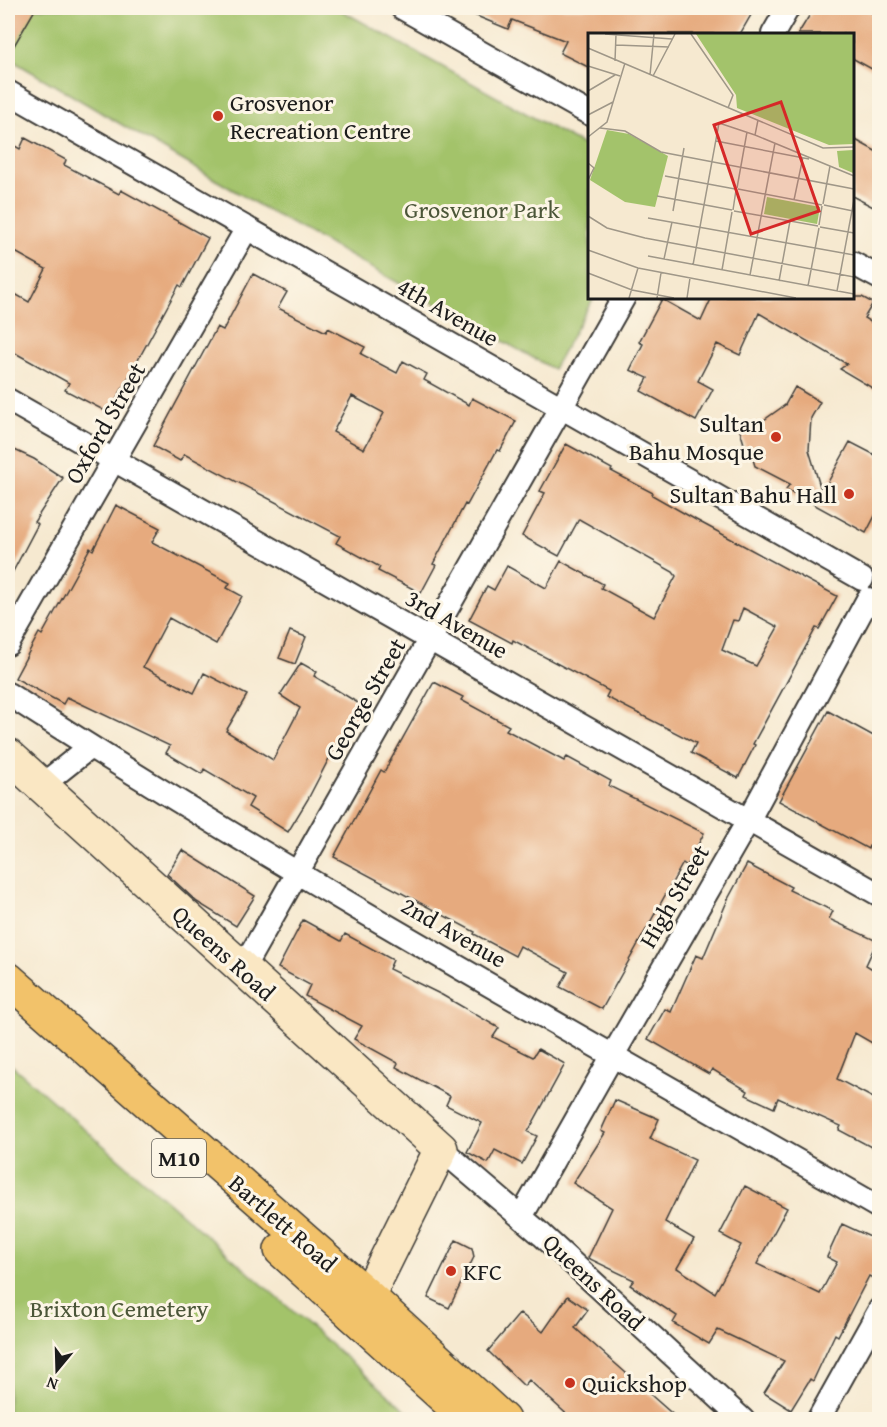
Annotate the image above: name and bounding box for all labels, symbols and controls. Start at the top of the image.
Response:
inset map [588,33,854,298]
place label: Grosvenor Recreation Centre [230,85,411,148]
marker: Grosvenor Recreation Centre [211,109,225,123]
park label: Grosvenor Park [404,192,560,227]
street label: 4th Avenue [391,269,505,355]
street label: Oxford Street [56,355,154,490]
place label: Sultan Bahu Mosque [629,406,765,469]
marker: Sultan Bahu Mosque [769,430,783,444]
place label: Sultan Bahu Hall [670,477,837,512]
marker: Sultan Bahu Hall [842,487,856,501]
street label: 3rd Avenue [399,581,515,667]
street label: George Street [316,631,415,767]
street label: High Street [630,837,718,954]
street label: 2nd Avenue [395,888,513,976]
street label: Queens Road [165,897,284,1009]
road number: M10 [152,1139,206,1177]
street label: Bartlett Road [221,1166,345,1280]
street label: Queens Road [535,1225,653,1339]
place label: KFC [463,1254,502,1289]
marker: KFC [444,1264,458,1278]
park label: Brixton Cemetery [30,1291,208,1326]
north arrow [27,1340,87,1400]
place label: Quickshop [582,1366,687,1401]
text: N [43,1371,61,1397]
marker: Quickshop [563,1376,577,1390]

